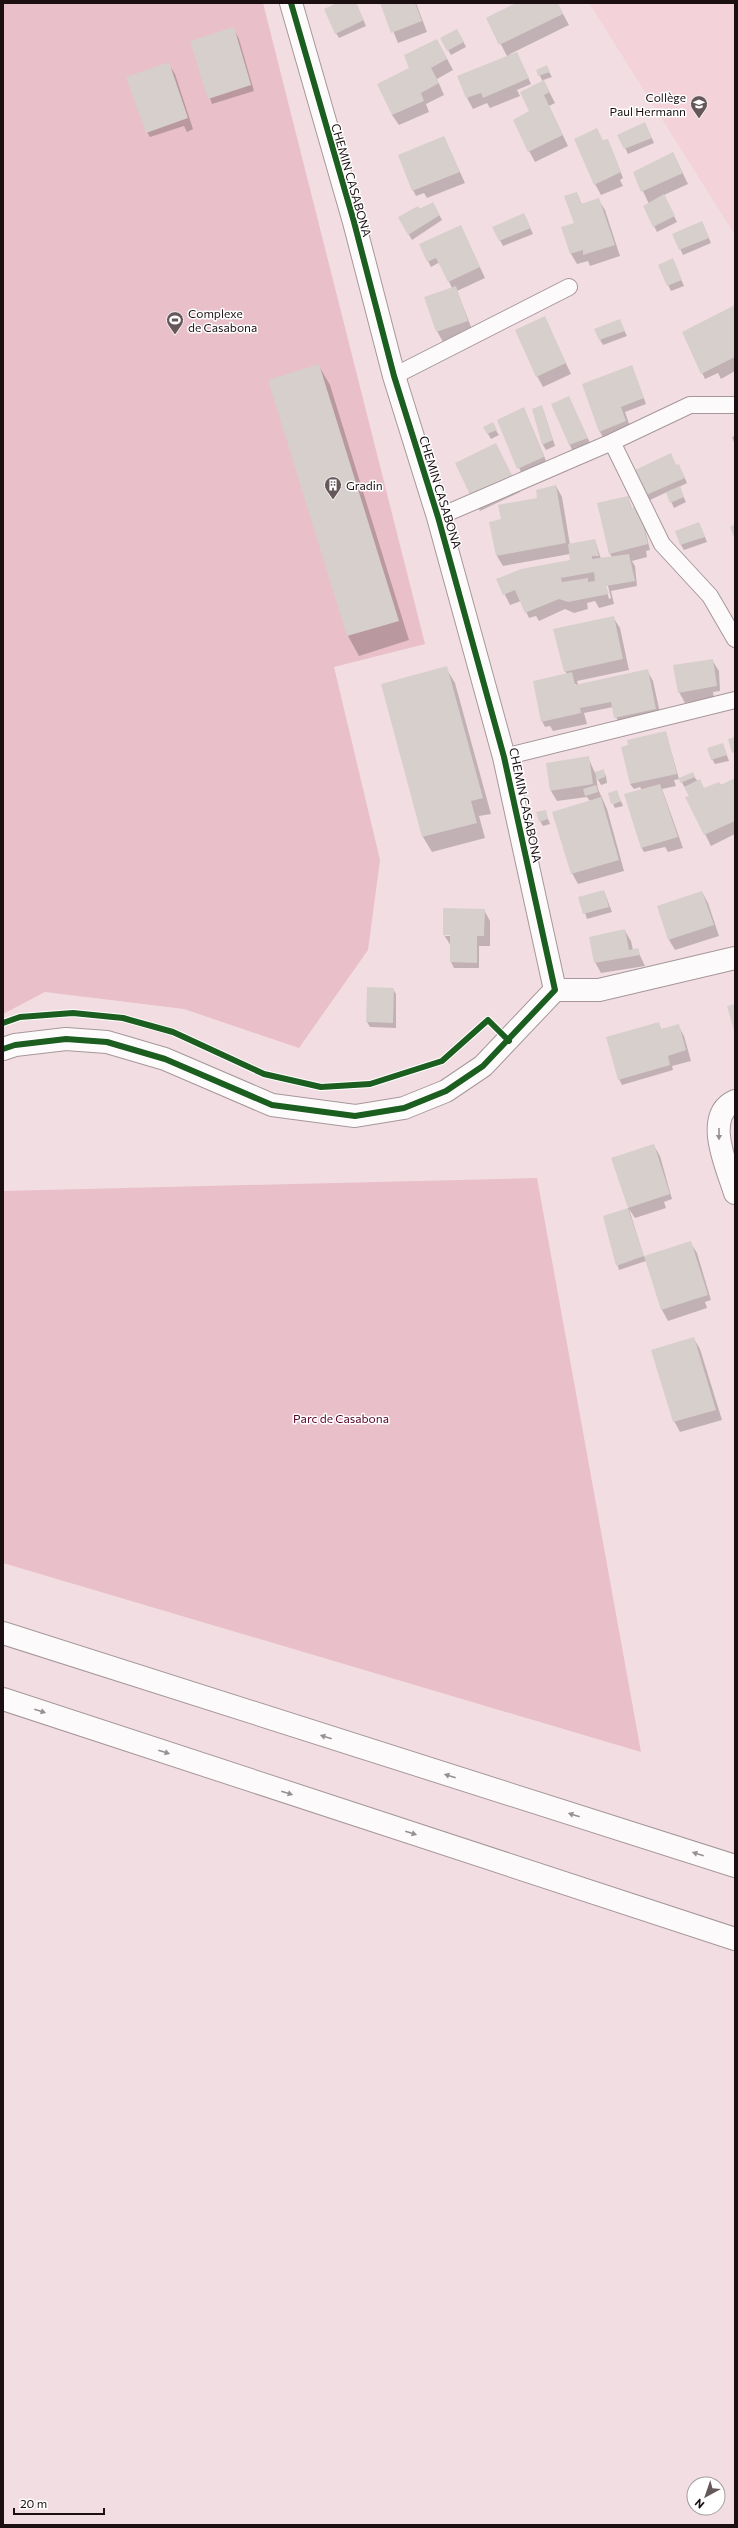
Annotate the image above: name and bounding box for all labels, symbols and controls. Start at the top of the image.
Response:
place label: Collège Paul Hermann [610,90,686,118]
school or university icon: Collège Paul Hermann [689,94,709,119]
street label: CHEMIN CASABONA [329,122,375,238]
place label: Complexe de Casabona [188,306,257,334]
sports icon: Complexe de Casabona [165,310,185,335]
street label: CHEMIN CASABONA [417,434,465,550]
building icon: Gradin [323,475,343,500]
place label: Gradin [346,478,383,492]
street label: CHEMIN CASABONA [507,746,545,864]
one-way arrow [716,1127,722,1140]
park label: Parc de Casabona [293,1411,389,1425]
one-way arrow [34,1709,46,1715]
one-way arrow [320,1734,332,1740]
one-way arrow [158,1749,170,1755]
one-way arrow [444,1773,456,1779]
one-way arrow [281,1790,293,1796]
one-way arrow [568,1812,580,1818]
one-way arrow [405,1830,417,1836]
one-way arrow [691,1851,703,1857]
north arrow [686,2476,726,2516]
scale bar [14,2490,104,2516]
text: 20 m [20,2496,47,2510]
text: N [692,2496,707,2512]

